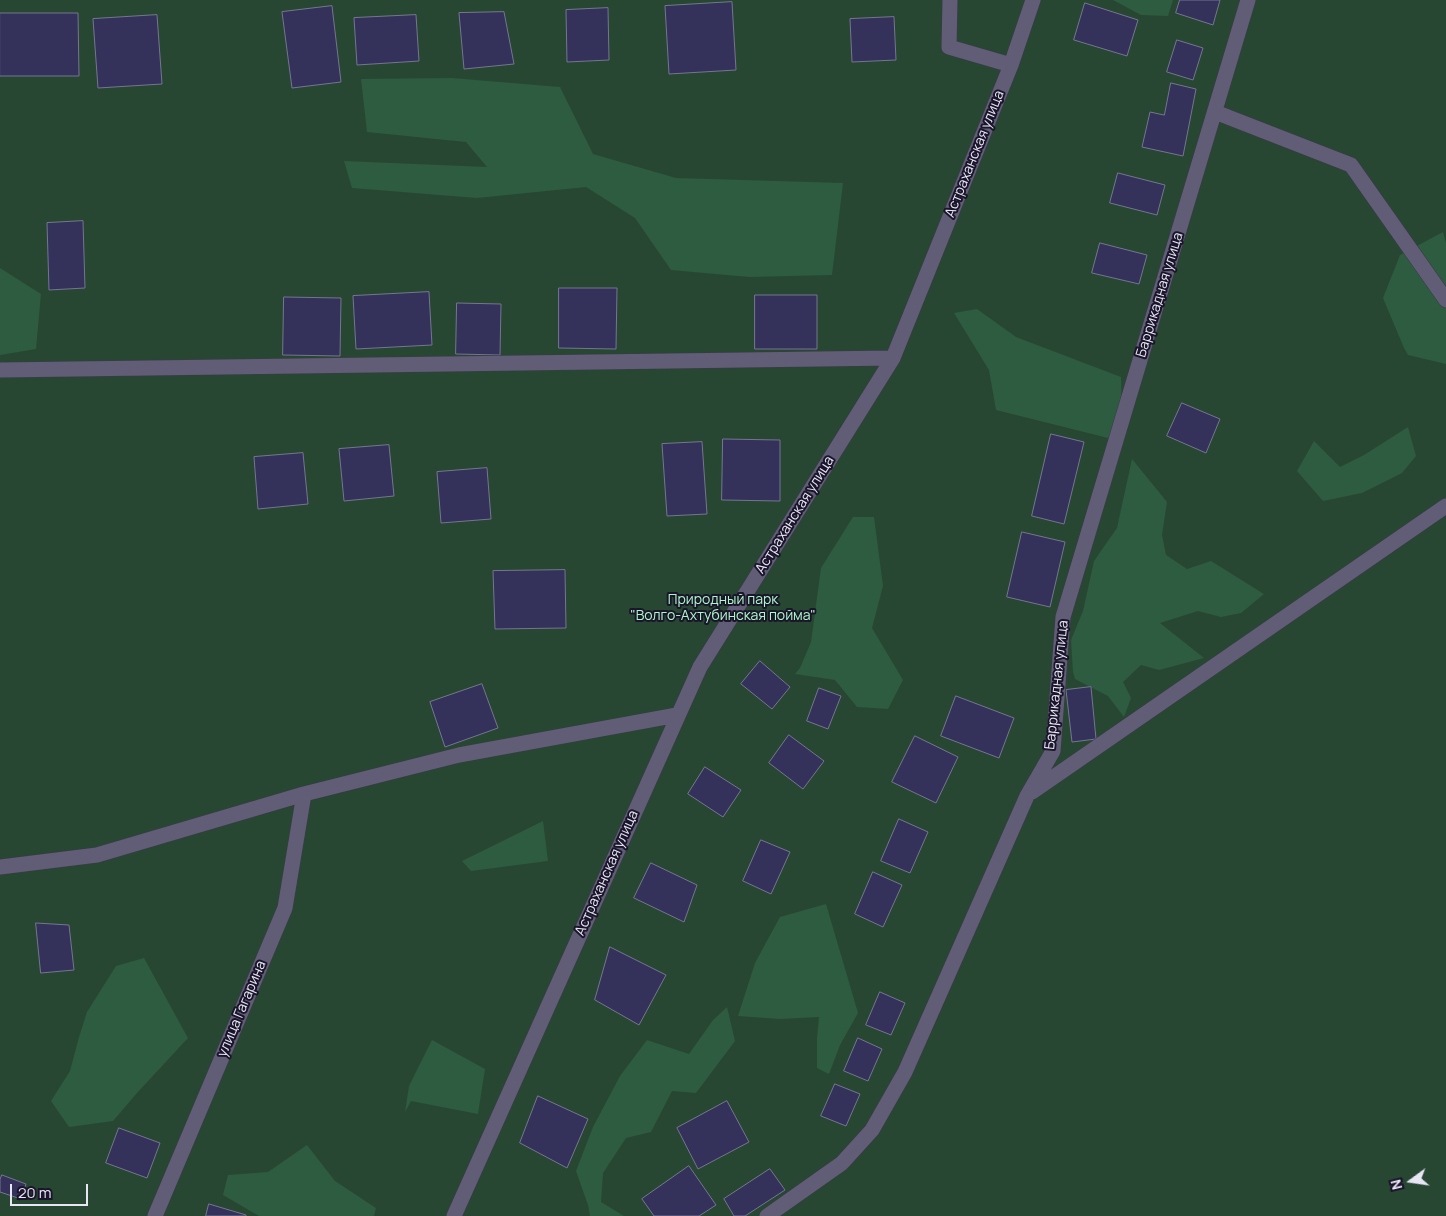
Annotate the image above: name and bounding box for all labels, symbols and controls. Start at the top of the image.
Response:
street label: Астраханская улица [942,88,1008,220]
street label: Баррикадная улица [1133,230,1187,360]
street label: Астраханская улица [752,453,838,577]
park label: Природный парк "Волго-Ахтубинская пойма" [630,592,816,624]
street label: Баррикадная улица [1042,619,1072,751]
street label: Астраханская улица [572,808,642,938]
street label: улица Гагарина [214,958,270,1060]
north arrow [1386,1156,1436,1206]
scale bar [12,1174,90,1206]
text: N [1386,1178,1406,1192]
text: 20 m [18,1182,51,1203]

